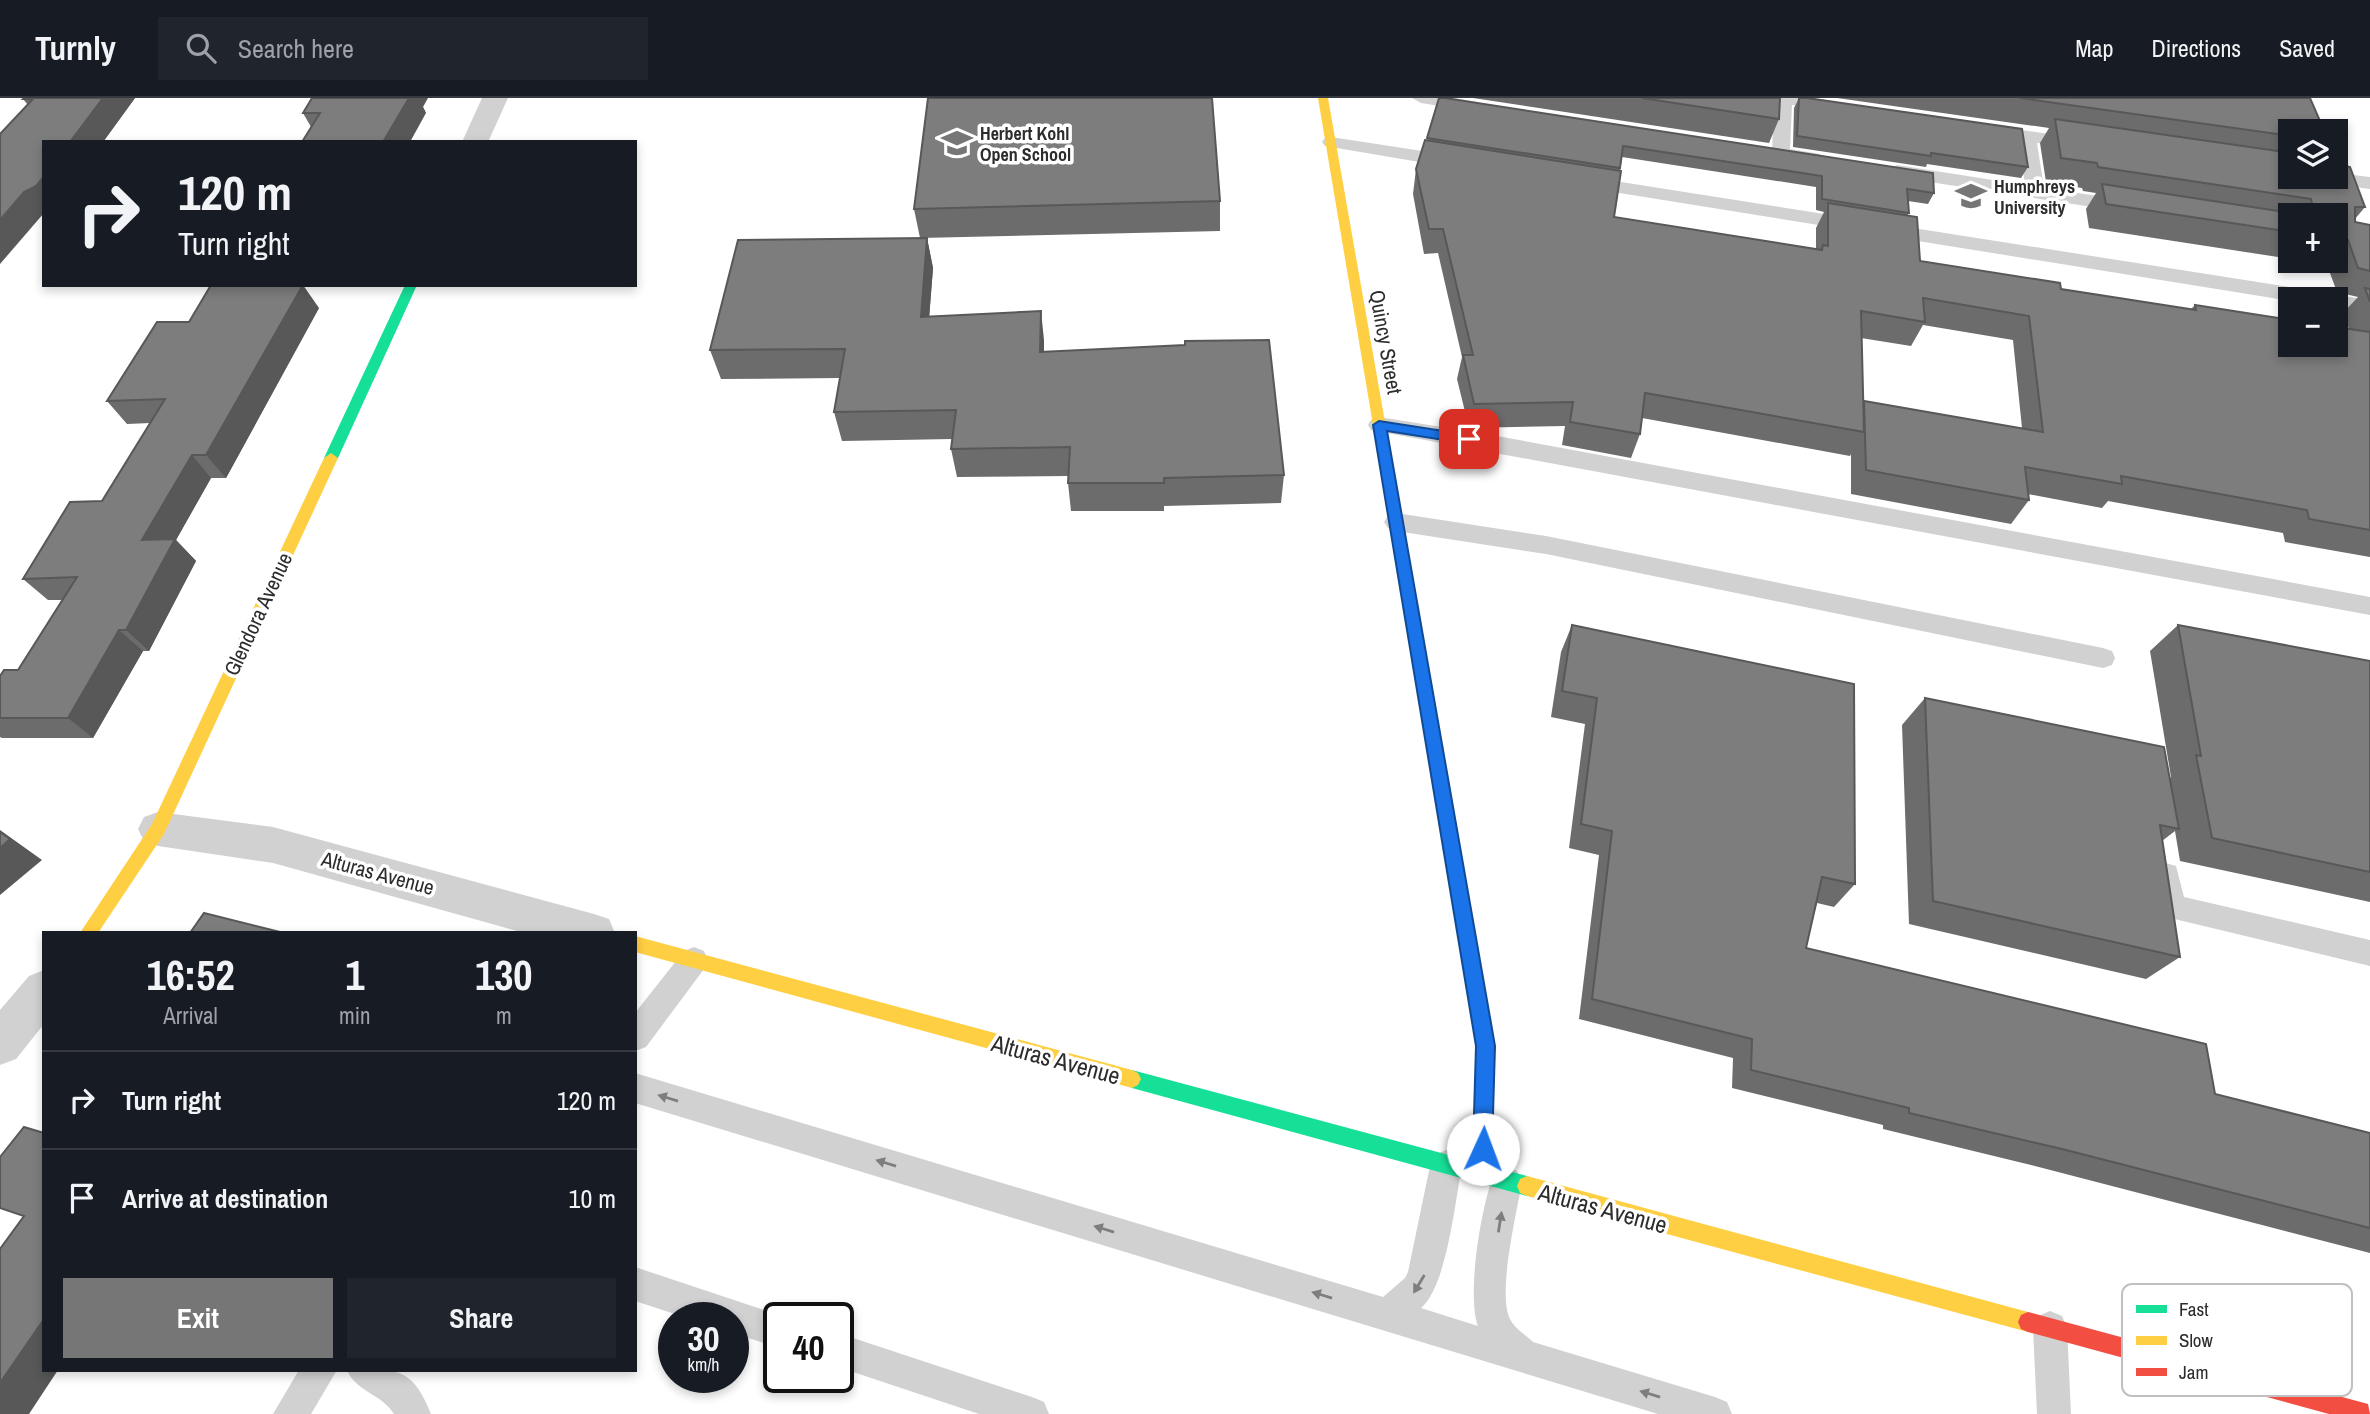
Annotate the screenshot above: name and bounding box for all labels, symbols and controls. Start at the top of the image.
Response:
search box [158,17,648,80]
text: Turnly [35,26,116,70]
icon: search [182,29,220,67]
text: Search here [238,31,354,66]
text: Map [2075,32,2113,64]
text: Directions [2151,32,2241,64]
text: Saved [2279,32,2335,64]
map controls [2278,119,2348,357]
button: layers [2278,119,2348,189]
place label: Herbert Kohl Open School [980,121,1071,167]
school or university icon: Herbert Kohl Open School [940,126,974,160]
text: 120 m [178,159,292,225]
icon: right [63,168,154,259]
place label: Humphreys University [1994,174,2075,220]
school or university icon: Humphreys University [1954,179,1988,213]
button: + [2278,203,2348,273]
text: Turn right [178,222,290,265]
button: − [2278,287,2348,357]
street label: Quincy Street [1363,288,1409,397]
pin [1439,409,1499,469]
icon: arrive [1450,420,1488,458]
street label: Glendora Avenue [217,548,299,680]
street label: Alturas Avenue [317,844,438,902]
text: 16:52 [147,947,235,1003]
text: 1 [345,947,364,1003]
text: 130 [475,947,533,1003]
text: Arrival [163,1000,218,1031]
text: min [339,1000,371,1031]
text: m [496,1000,512,1031]
street label: Alturas Avenue [987,1026,1124,1092]
icon: right [63,1081,101,1119]
text: Turn right [122,1083,221,1118]
text: 120 m [557,1083,616,1118]
one-way arrow [658,1092,679,1102]
position arrow [1446,1112,1520,1186]
one-way arrow [876,1158,897,1168]
street label: Alturas Avenue [1534,1175,1671,1241]
icon: arrive [63,1179,101,1217]
text: Arrive at destination [122,1181,328,1216]
text: 10 m [569,1181,616,1216]
one-way arrow [1495,1211,1506,1233]
one-way arrow [1093,1223,1114,1234]
one-way arrow [1412,1275,1425,1294]
button: Exit [63,1278,333,1358]
button: Share [347,1278,616,1358]
legend [2122,1284,2352,1396]
one-way arrow [1311,1289,1332,1299]
text: Fast [2179,1296,2209,1322]
speed limit sign: 40 [763,1302,854,1393]
text: 30 [688,1315,719,1362]
text: Slow [2179,1327,2214,1353]
text: km/h [688,1352,720,1377]
text: Jam [2179,1359,2208,1385]
one-way arrow [1639,1389,1660,1399]

